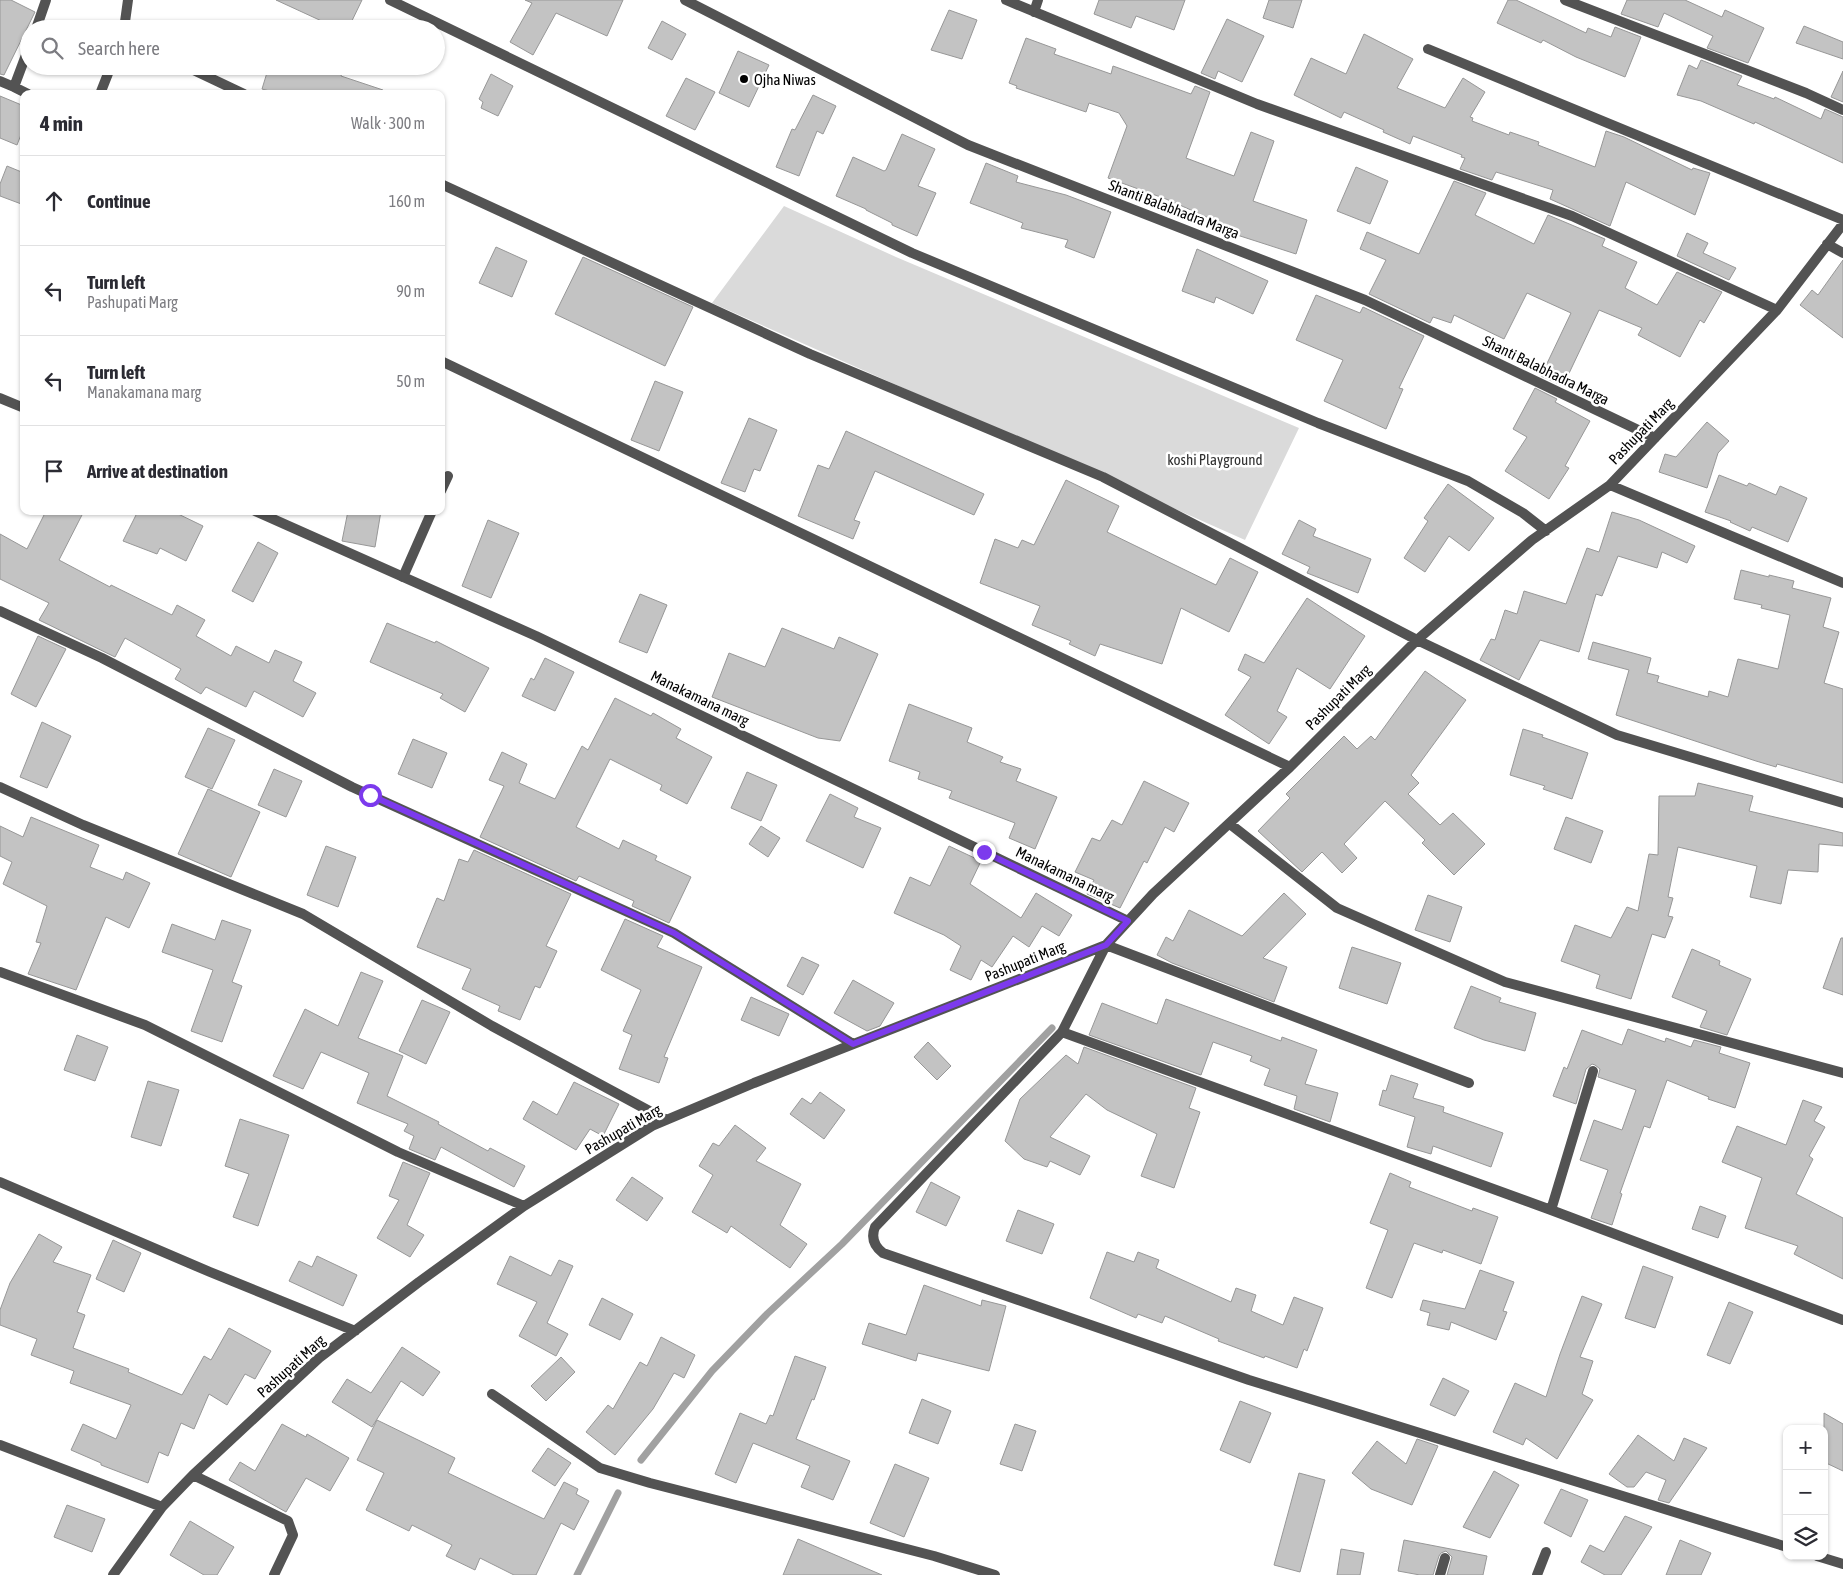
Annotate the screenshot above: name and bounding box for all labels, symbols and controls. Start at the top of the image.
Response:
search box [20,20,445,75]
icon: search [38,34,66,62]
text: Search here [78,37,160,59]
place label: Ojha Niwas [754,71,816,88]
marker: Ojha Niwas [738,73,750,85]
text: 4 min [40,111,83,135]
text: Walk · 300 m [351,114,425,132]
street label: Shanti Balabhadra Marga [1106,176,1242,242]
icon: ahead [40,187,68,215]
text: Continue [87,190,151,212]
text: 160 m [389,192,425,210]
text: Turn left [87,271,145,293]
icon: left [40,277,68,305]
text: 90 m [396,282,425,300]
text: Pashupati Marg [87,293,178,311]
street label: Shanti Balabhadra Marga [1480,332,1612,408]
text: Turn left [87,361,145,383]
icon: left [40,367,68,395]
text: 50 m [396,372,425,390]
text: Manakamana marg [87,383,201,401]
street label: Pashupati Marg [1605,394,1677,468]
park label: koshi Playground [1167,451,1263,468]
icon: arrive [40,457,68,485]
text: Arrive at destination [87,460,228,482]
street label: Pashupati Marg [1302,660,1375,733]
street label: Manakamana marg [648,667,752,729]
route start [359,784,382,807]
route end [973,841,996,864]
street label: Manakamana marg [1013,843,1117,905]
street label: Pashupati Marg [982,937,1068,985]
street label: Pashupati Marg [582,1100,665,1158]
street label: Pashupati Marg [254,1331,329,1401]
map controls [1783,1425,1828,1560]
button: + [1783,1425,1828,1470]
button: − [1783,1470,1828,1515]
button: layers [1783,1515,1828,1560]

